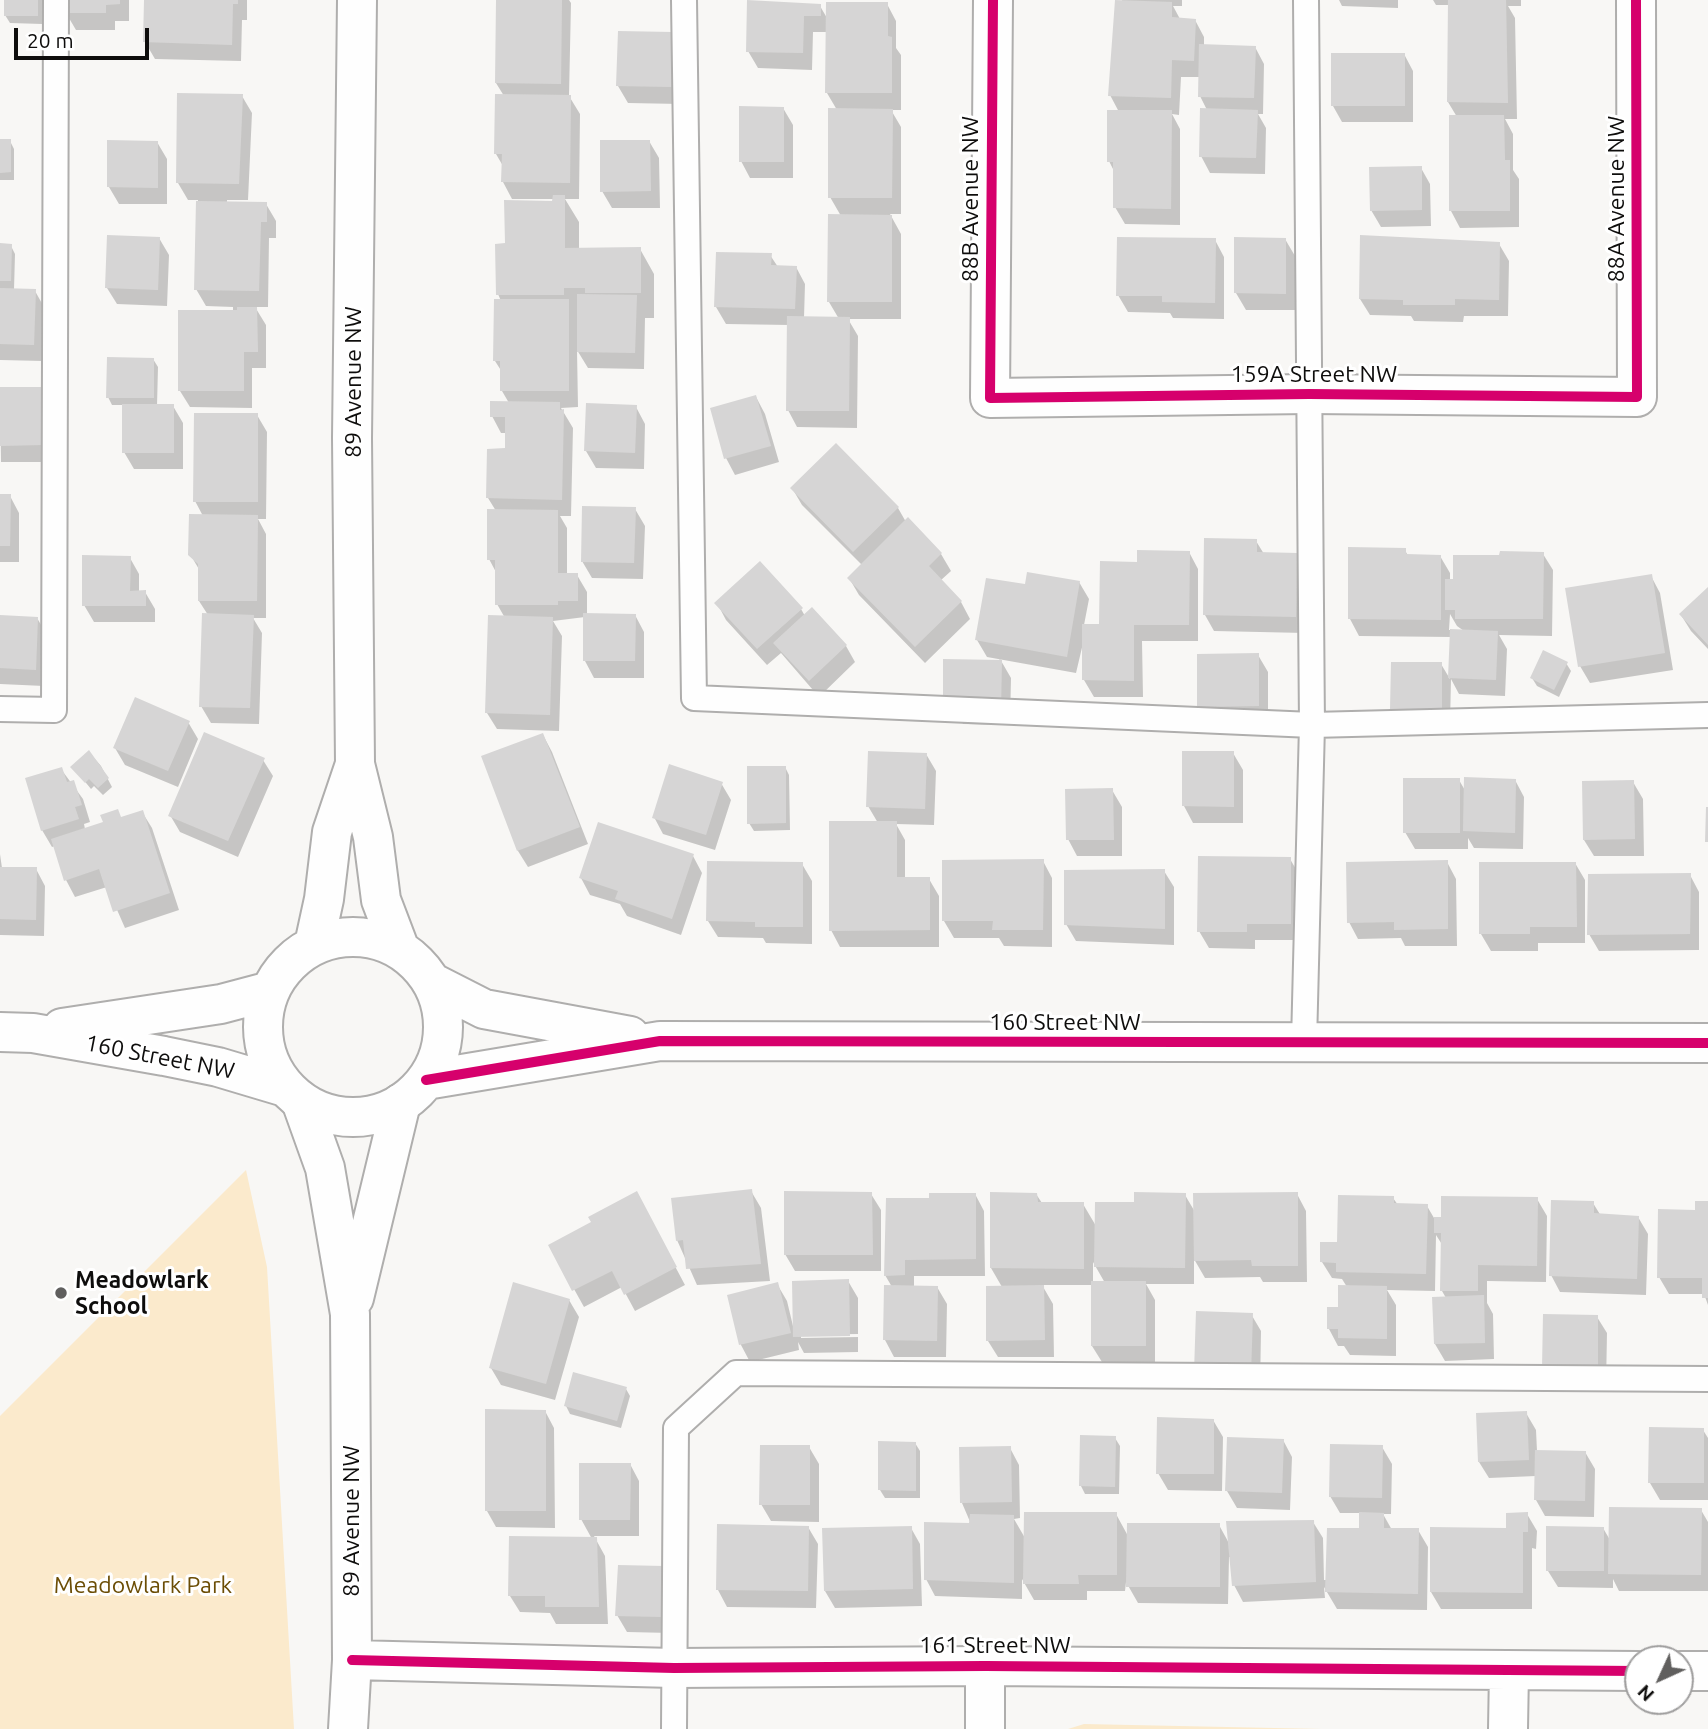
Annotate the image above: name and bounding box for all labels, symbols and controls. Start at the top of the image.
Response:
scale bar [18,14,152,58]
text: 20 m [27,28,74,52]
street label: 88B Avenue NW [956,116,984,282]
street label: 88A Avenue NW [1602,116,1630,282]
street label: 89 Avenue NW [339,306,367,458]
street label: 159A Street NW [1231,360,1397,388]
street label: 160 Street NW [989,1008,1141,1036]
street label: 160 Street NW [83,1029,237,1085]
place label: Meadowlark School [75,1266,209,1320]
marker: Meadowlark School [53,1285,69,1301]
street label: 89 Avenue NW [337,1445,365,1597]
park label: Meadowlark Park [54,1571,232,1599]
street label: 161 Street NW [919,1631,1071,1659]
north arrow [1624,1645,1694,1715]
text: N [1633,1681,1658,1706]

